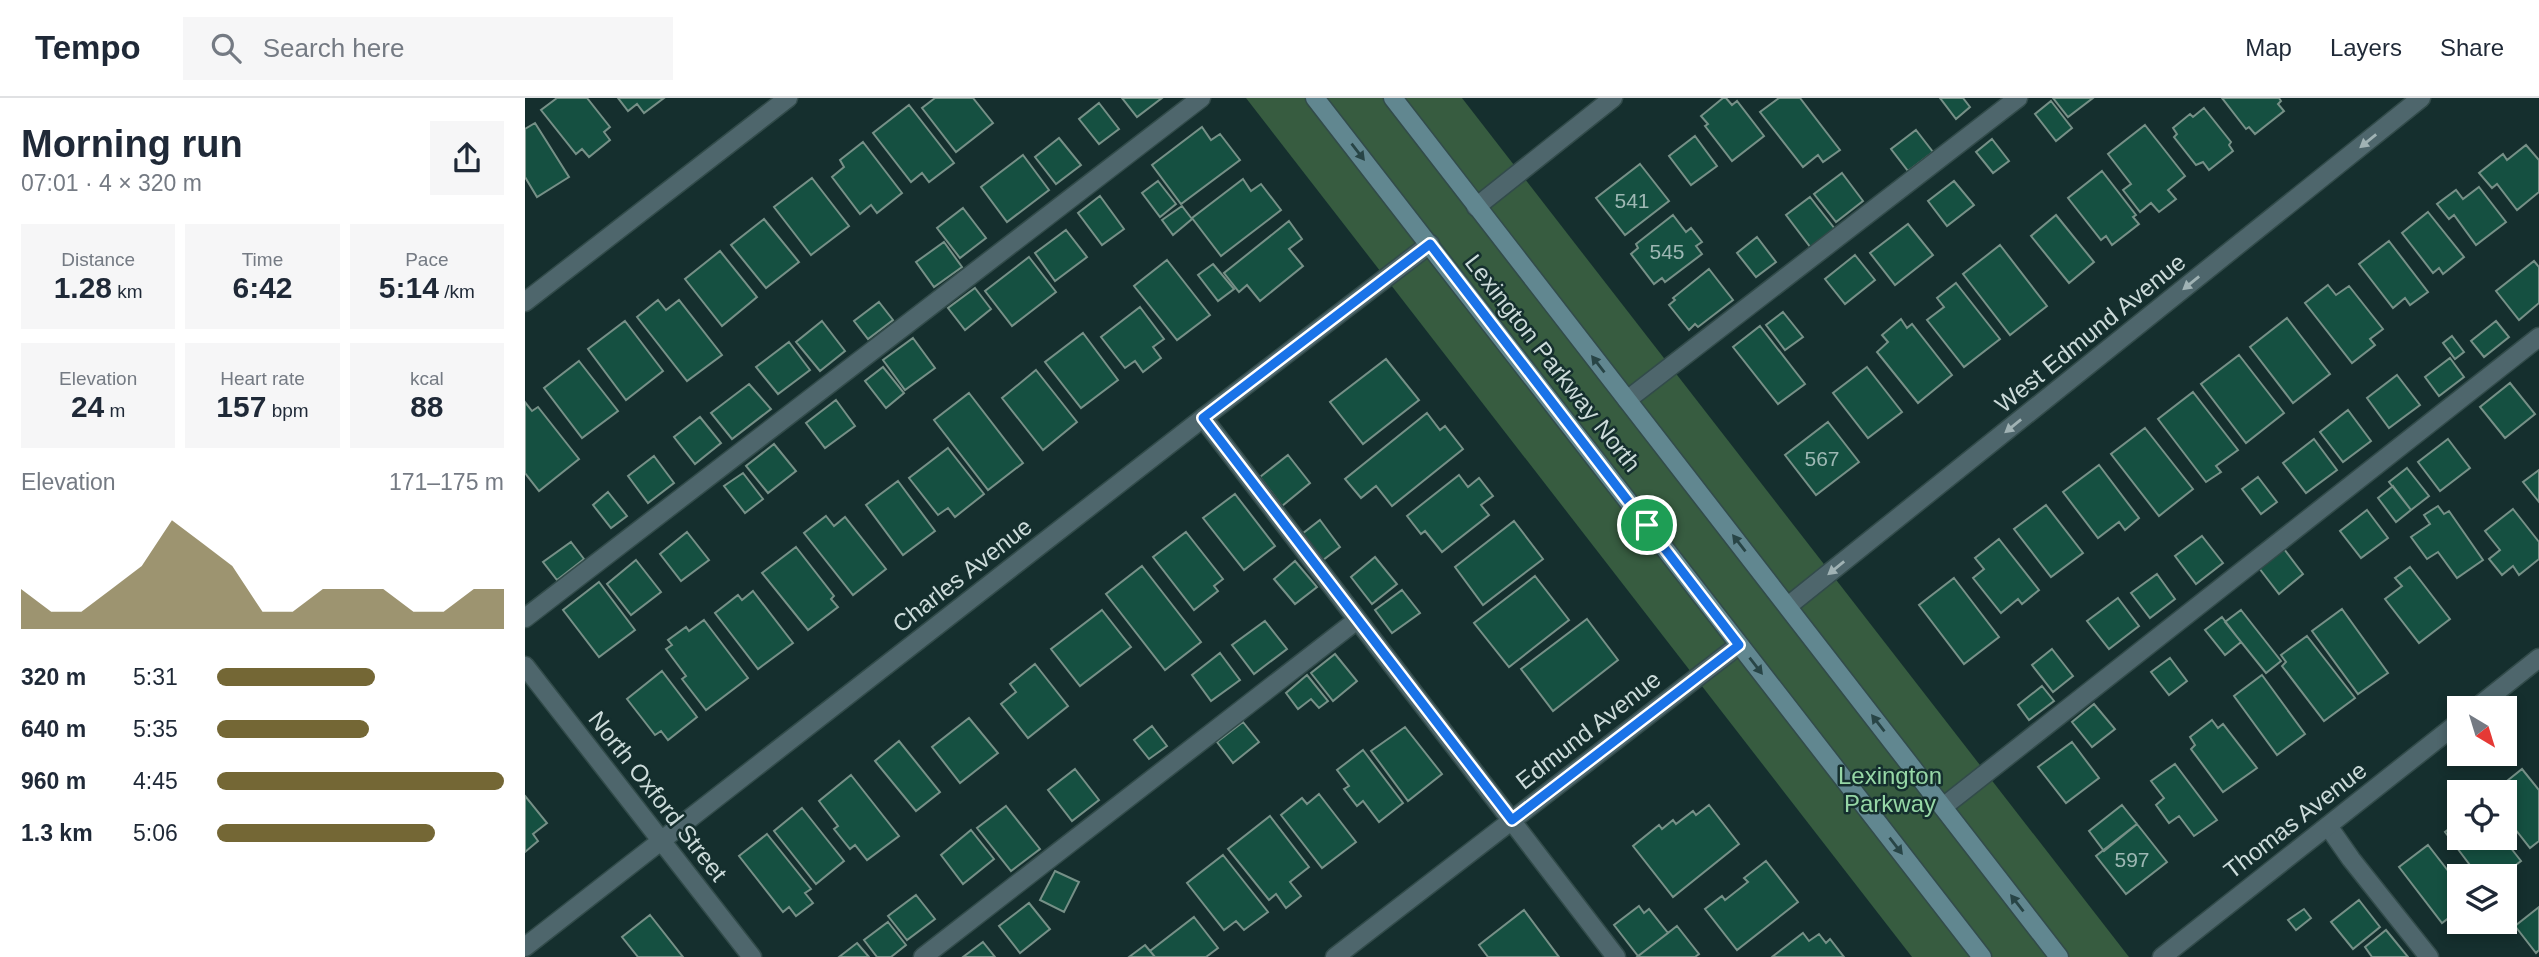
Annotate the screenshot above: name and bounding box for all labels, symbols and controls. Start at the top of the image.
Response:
search box [183,17,673,80]
text: Tempo [35,29,141,66]
icon: search [207,29,245,67]
text: Search here [263,33,404,63]
text: Map [2245,34,2292,61]
text: Layers [2330,34,2402,61]
text: Share [2440,34,2504,61]
button: share [430,121,504,195]
text: Morning run [21,123,243,165]
one-way arrow [2360,133,2378,148]
one-way arrow [1350,142,1365,160]
text: 07:01 · 4 × 320 m [21,170,202,196]
house number: 541 [1614,189,1650,212]
house number: 545 [1649,240,1685,263]
street label: West Edmund Avenue [1990,248,2190,418]
text: Distance [61,249,135,270]
text: Time [242,249,283,270]
text: Pace [405,249,448,270]
street label: Lexington Parkway North [1460,249,1646,477]
text: 1.28 [54,271,112,304]
text: 6:42 [232,271,293,304]
text: 5:14 [379,271,439,304]
one-way arrow [2182,276,2200,291]
text: km [112,281,143,302]
text: /km [439,281,475,302]
one-way arrow [1592,355,1606,373]
text: Elevation [59,368,137,389]
text: Heart rate [220,368,305,389]
text: kcal [410,368,444,389]
text: 24 [71,390,104,423]
text: 157 [216,390,266,423]
text: 88 [410,390,444,423]
text: m [104,400,125,421]
text: bpm [266,400,309,421]
one-way arrow [2005,418,2023,433]
house number: 567 [1804,447,1840,470]
text: Elevation [21,469,116,495]
text: 171–175 m [389,469,504,495]
pin [1617,495,1677,555]
icon: arrive [1628,506,1666,544]
street label: Charles Avenue [887,512,1037,638]
one-way arrow [1732,534,1746,552]
one-way arrow [1828,561,1846,576]
one-way arrow [1748,657,1763,675]
text: 320 m [21,664,86,690]
text: 5:31 [133,664,178,690]
street label: Edmund Avenue [1510,665,1666,795]
north arrow [2447,696,2517,766]
map controls [2447,696,2517,934]
street label: North Oxford Street [583,706,733,887]
one-way arrow [1872,714,1886,732]
text: 640 m [21,716,86,742]
text: 5:35 [133,716,178,742]
street label: Thomas Avenue [2219,756,2371,884]
park label: Lexington Parkway [1838,762,1942,817]
text: 960 m [21,768,86,794]
text: 4:45 [133,768,178,794]
button: locate [2447,780,2517,850]
text: 1.3 km [21,820,93,846]
text: 5:06 [133,820,178,846]
one-way arrow [1888,837,1902,855]
house number: 597 [2114,848,2150,871]
button: layers [2447,864,2517,934]
one-way arrow [2011,894,2025,912]

